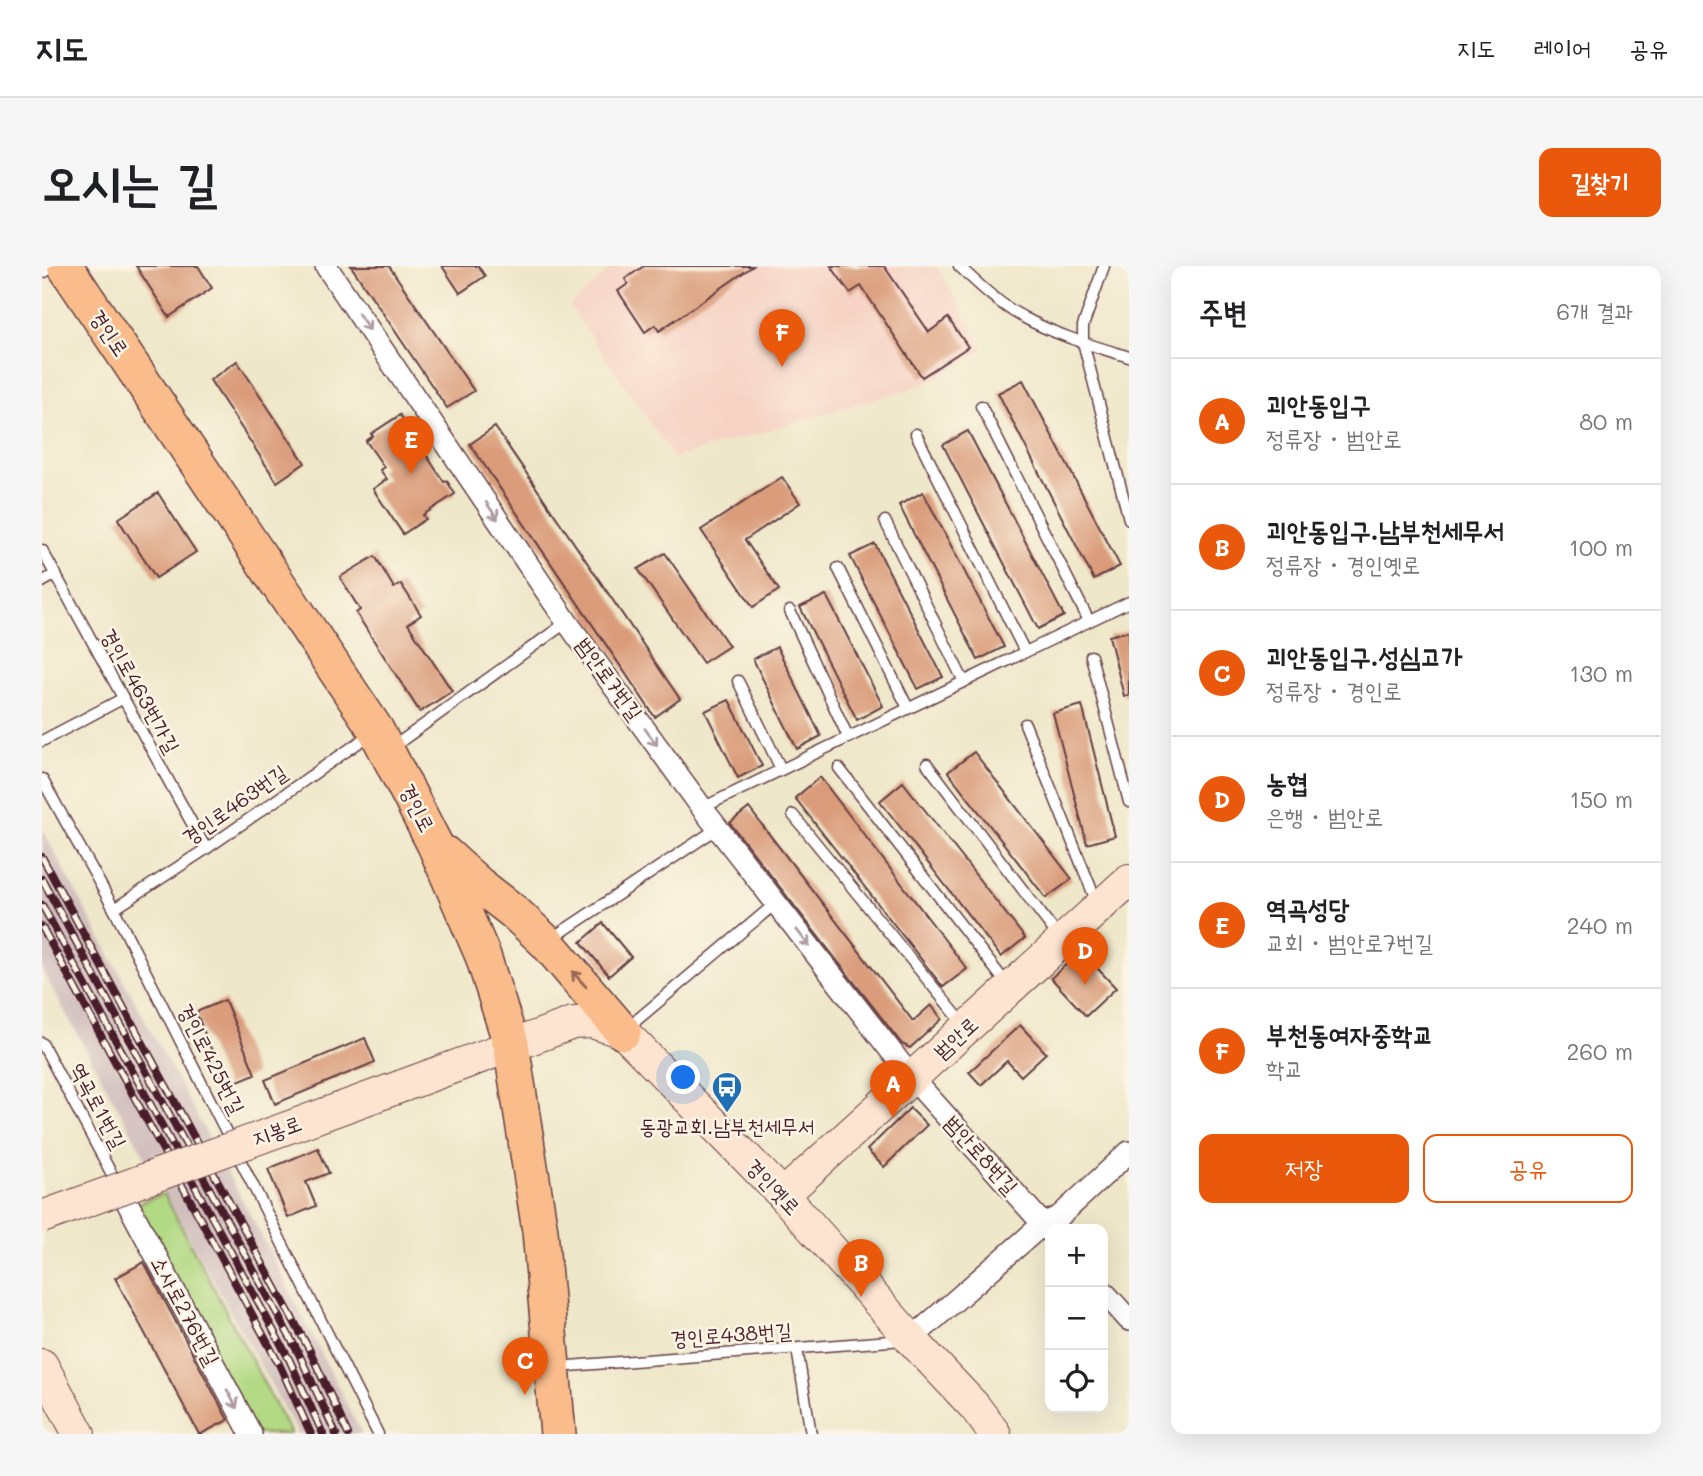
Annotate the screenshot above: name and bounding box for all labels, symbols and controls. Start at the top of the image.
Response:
text: 지도 [35,25,88,68]
text: 지도 [1457,32,1495,63]
text: 레이어 [1533,32,1591,63]
text: 공유 [1629,32,1668,63]
button: 길찾기 [1539,148,1661,217]
text: 오시는 길 [42,149,217,212]
text: 주변 [1199,291,1247,331]
text: 6개 결과 [1556,296,1633,326]
street label: 경인로 [85,304,136,361]
pin: F [759,309,805,367]
one-way arrow [357,312,371,332]
text: 괴안동입구 [1266,387,1371,421]
text: A [1214,406,1230,436]
text: 80 m [1579,406,1633,436]
pin: E [388,416,434,474]
text: 정류장 · 범안로 [1266,423,1402,453]
one-way arrow [485,501,499,520]
text: 괴안동입구.남부천세무서 [1266,513,1504,547]
text: B [1214,532,1230,562]
text: 100 m [1569,532,1633,562]
text: 정류장 · 경인옛로 [1266,549,1420,579]
street label: 경인로463번가길 [96,623,187,758]
street label: 범안로7번길 [571,631,649,725]
text: 괴안동입구.성심고가 [1266,639,1462,673]
text: C [1213,658,1231,688]
text: 130 m [1569,658,1633,688]
text: 정류장 · 경인로 [1266,675,1402,705]
one-way arrow [643,727,658,746]
street label: 경인로463번길 [177,758,292,850]
text: 농협 [1266,765,1308,799]
street label: 경인로 [395,779,442,836]
text: D [1214,784,1230,814]
text: 150 m [1569,784,1633,814]
text: 은행 · 범안로 [1266,801,1383,831]
text: 역곡성당 [1266,891,1350,925]
text: E [1215,910,1229,940]
text: 240 m [1567,910,1633,940]
pin: D [1062,927,1108,985]
text: 교회 · 범안로7번길 [1266,927,1433,957]
one-way arrow [795,928,810,947]
one-way arrow [571,970,587,988]
street label: 경인로425번길 [173,998,252,1118]
street label: 범안로 [927,1010,983,1064]
text: 부천동여자중학교 [1266,1017,1433,1051]
text: F [1215,1036,1229,1066]
text: 260 m [1566,1036,1633,1066]
text: 학교 [1266,1053,1303,1083]
street label: 역곡로1번길 [65,1058,133,1153]
your location [666,1060,700,1094]
pin: A [870,1060,916,1118]
bus stop icon: 동광교회.남부천세무서 [710,1070,744,1114]
street label: 지봉로 [248,1108,305,1151]
street label: 범안로8번길 [940,1109,1025,1199]
place label: 동광교회.남부천세무서 [639,1112,815,1139]
button: 저장 [1199,1134,1409,1203]
button: 공유 [1423,1134,1633,1203]
street label: 경인옛로 [741,1152,807,1220]
map controls [1045,1224,1108,1413]
button: + [1045,1224,1108,1287]
pin: B [838,1239,884,1297]
street label: 소사로276번길 [146,1251,227,1370]
button: − [1045,1287,1108,1350]
street label: 경인로438번길 [669,1316,793,1351]
pin: C [502,1337,548,1395]
button: locate [1045,1350,1108,1413]
one-way arrow [226,1388,239,1409]

